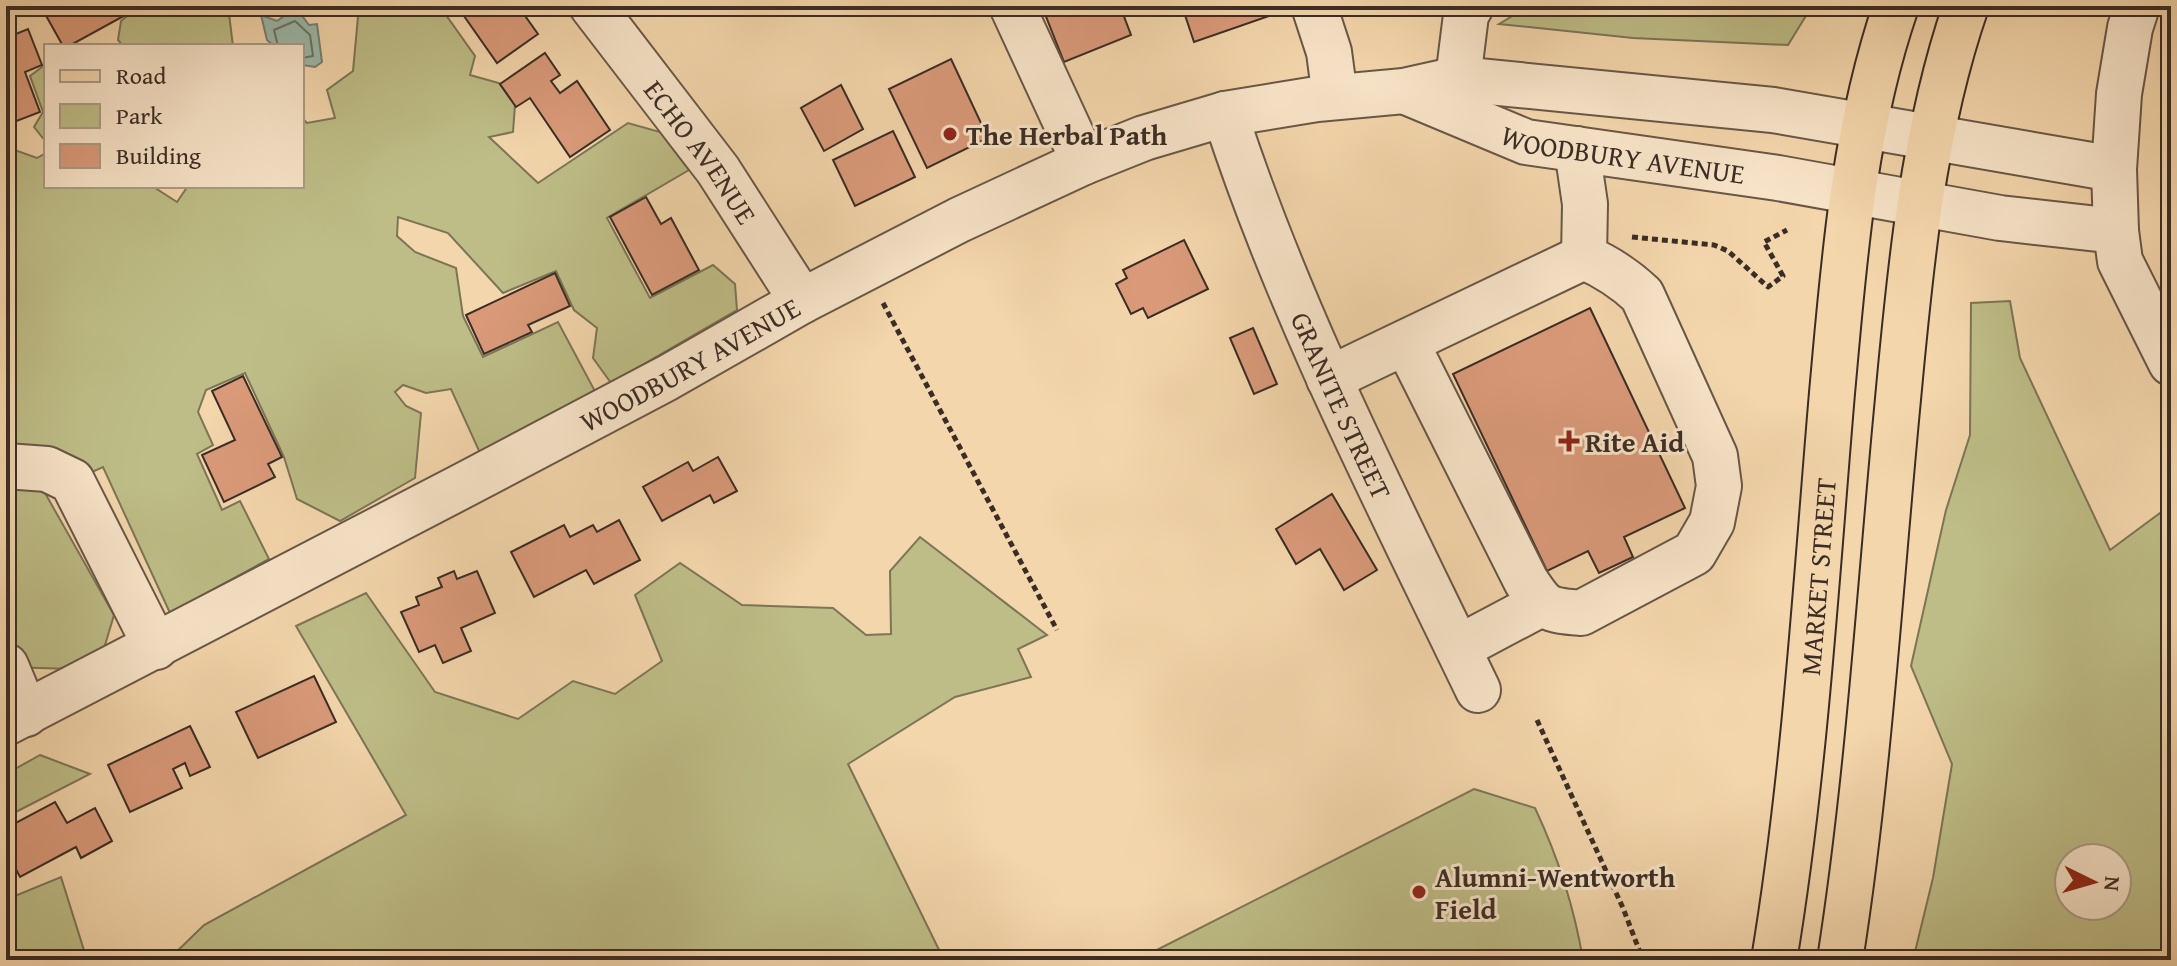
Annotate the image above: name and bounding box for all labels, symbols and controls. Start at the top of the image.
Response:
legend [44,44,304,188]
text: Road [116,58,166,93]
street label: ECHO AVENUE [635,71,768,231]
text: Park [116,98,163,133]
street label: WOODBURY AVENUE [1495,113,1747,194]
place label: The Herbal Path [966,114,1168,155]
marker: The Herbal Path [941,125,959,143]
text: Building [116,138,201,173]
street label: WOODBURY AVENUE [572,286,807,441]
street label: GRANITE STREET [1282,305,1403,506]
place label: Rite Aid [1585,421,1685,462]
marker: Rite Aid [1560,432,1578,450]
street label: MARKET STREET [1788,476,1846,677]
north arrow [2053,842,2133,922]
place label: Alumni-Wentworth Field [1435,856,1676,929]
text: N [2096,875,2130,893]
marker: Alumni-Wentworth Field [1410,883,1428,901]

